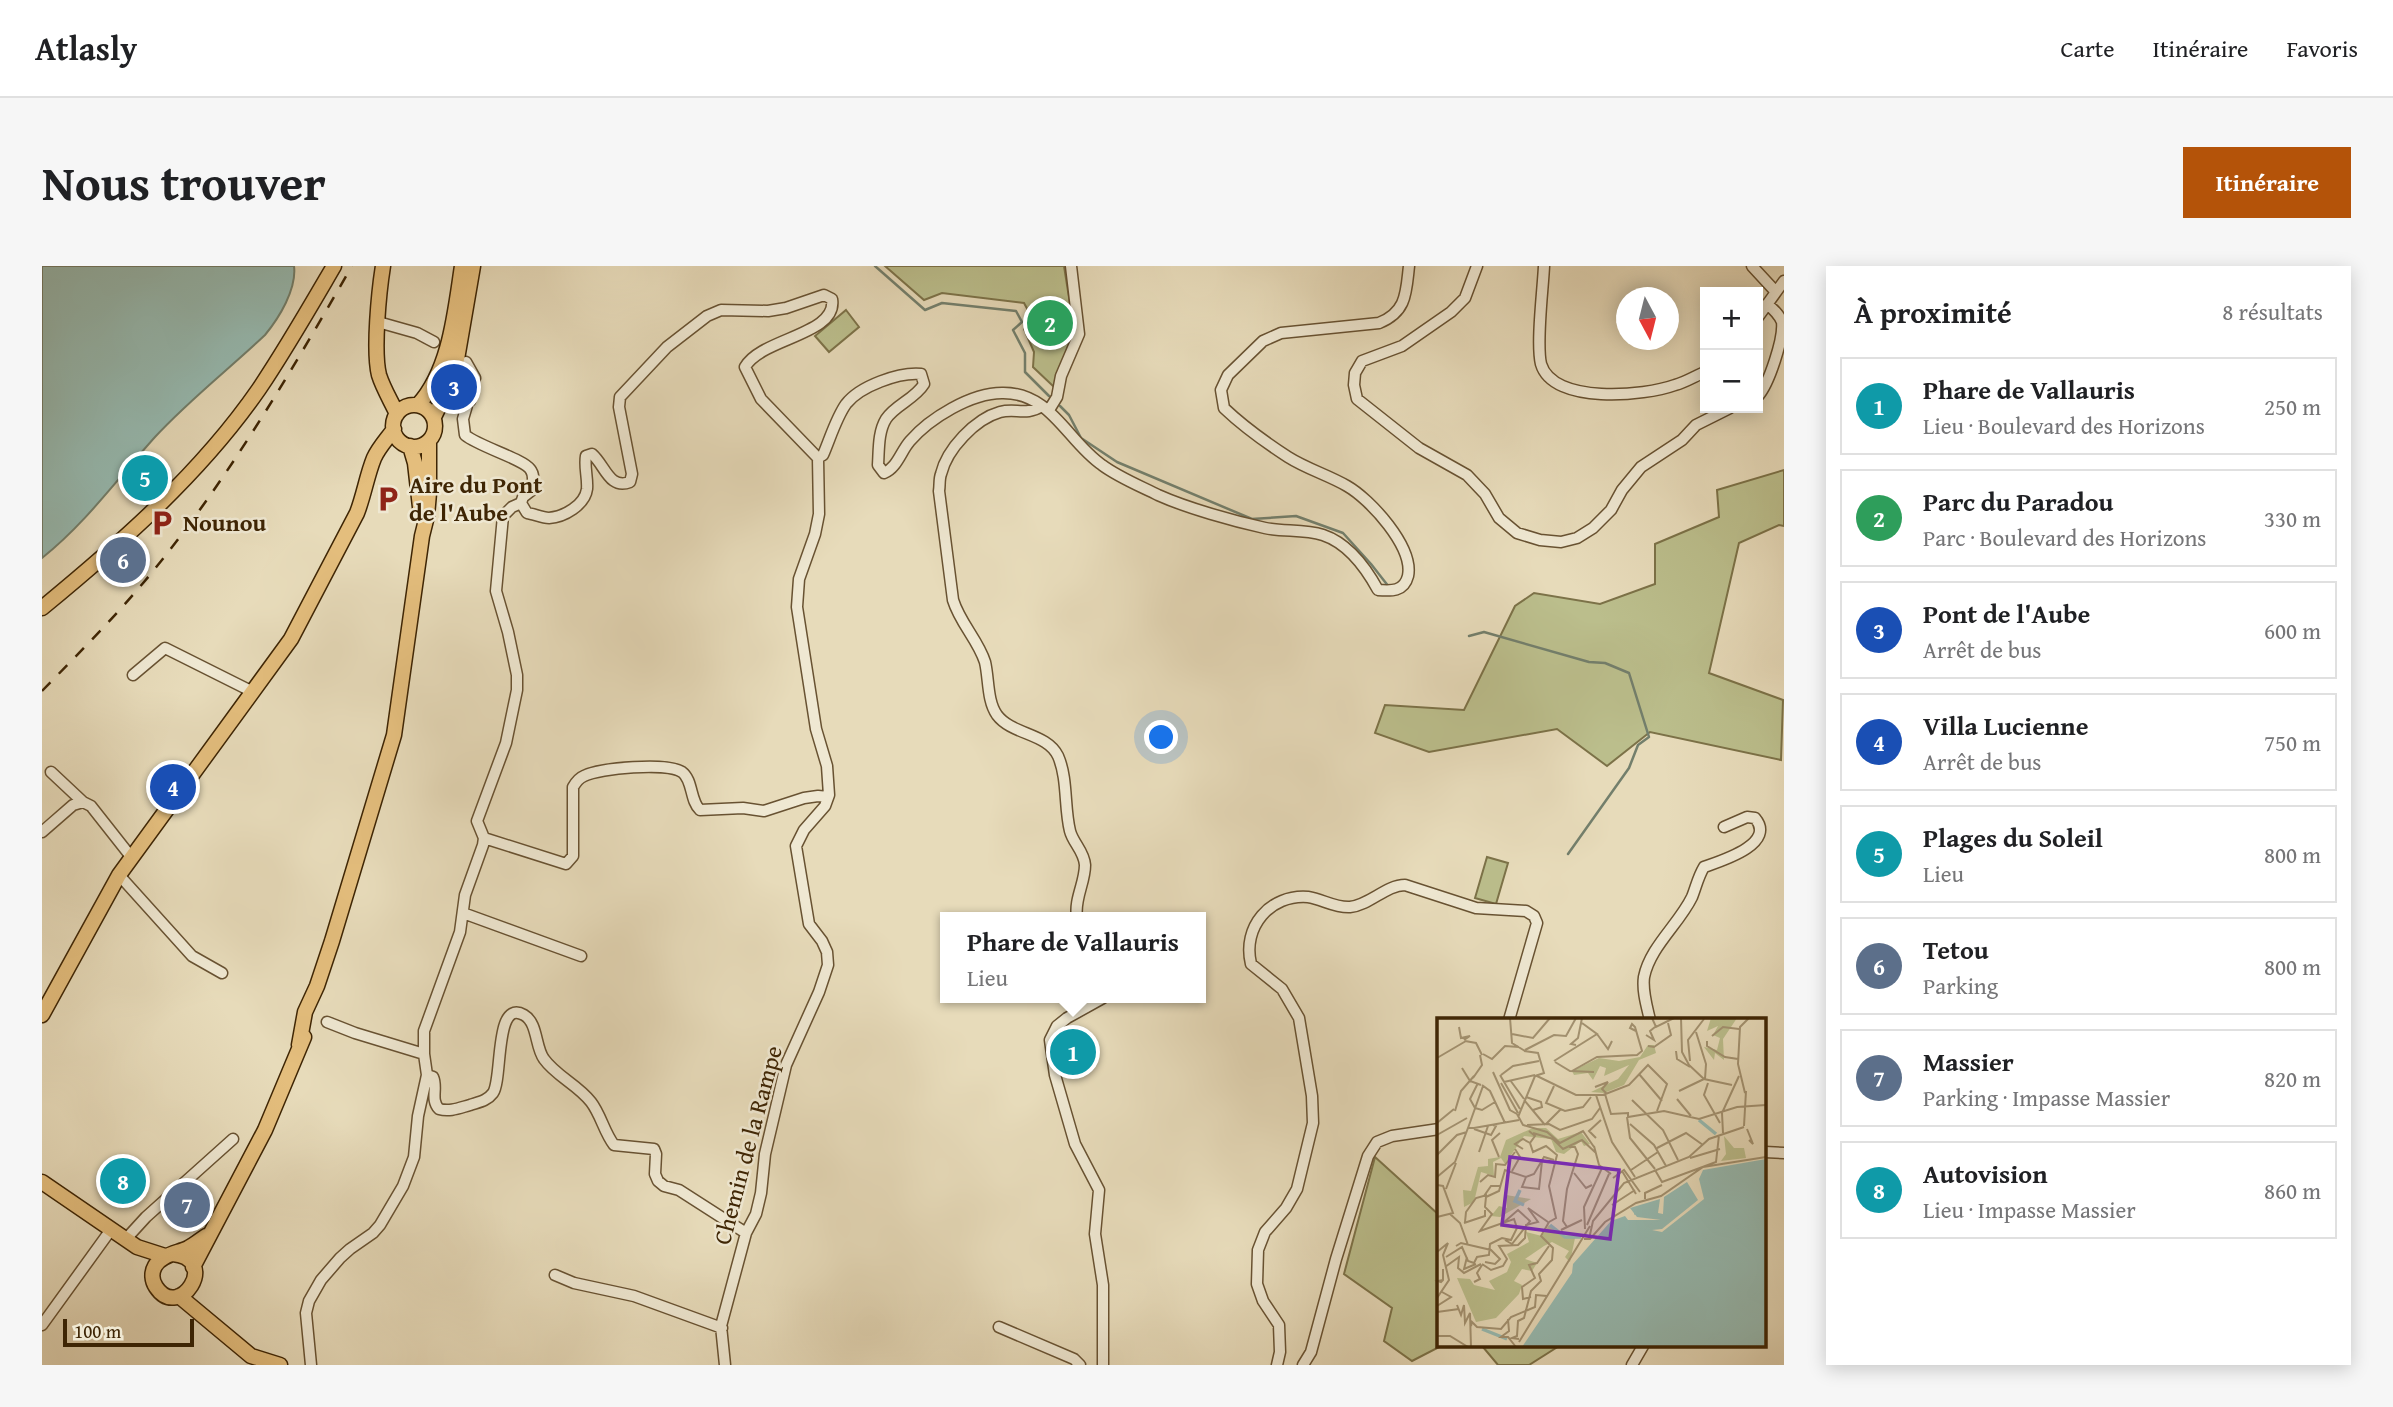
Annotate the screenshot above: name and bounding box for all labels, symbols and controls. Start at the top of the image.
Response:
text: Atlasly [35,24,137,72]
text: Carte [2061,31,2115,66]
text: Itinéraire [2153,31,2248,66]
text: Favoris [2286,31,2358,66]
text: Nous trouver [42,146,326,218]
button: Itinéraire [2183,147,2351,218]
north arrow [1616,287,1679,350]
map controls [1700,287,1763,413]
button: + [1700,287,1763,350]
text: À proximité [1854,290,2012,334]
text: 8 résultats [2222,295,2323,328]
pin: 2 [1027,297,1073,349]
button: − [1700,350,1763,413]
pin: 3 [431,361,477,413]
text: Phare de Vallauris [1923,370,2135,409]
text: 1 [1873,390,1885,423]
text: 250 m [2264,390,2321,423]
text: Lieu · Boulevard des Horizons [1923,409,2205,442]
pin: 5 [122,452,168,504]
place label: Aire du Pont de l'Aube [409,467,542,530]
text: Parc du Paradou [1923,482,2113,521]
parking icon: Aire du Pont de l'Aube [373,484,403,514]
text: 2 [1873,502,1885,535]
text: 330 m [2264,502,2321,535]
place label: Nounou [183,505,267,540]
parking icon: Nounou [147,508,177,538]
text: Parc · Boulevard des Horizons [1923,521,2206,554]
pin: 6 [100,534,146,586]
text: Pont de l'Aube [1923,594,2090,633]
text: 3 [1873,614,1885,647]
text: 600 m [2264,614,2321,647]
text: Arrêt de bus [1923,633,2042,666]
text: Villa Lucienne [1923,706,2088,745]
your location [1144,720,1178,754]
text: 4 [1873,726,1885,759]
text: 750 m [2264,726,2321,759]
text: Arrêt de bus [1923,745,2042,778]
pin: 4 [150,761,196,813]
text: Plages du Soleil [1923,818,2103,857]
text: 5 [1873,838,1885,871]
text: 800 m [2264,838,2321,871]
text: Lieu [1923,857,1964,890]
popup [940,912,1206,1003]
text: Phare de Vallauris [967,922,1179,961]
text: Tetou [1923,930,1989,969]
text: 6 [1873,950,1885,983]
text: 800 m [2264,950,2321,983]
text: Lieu [967,961,1008,994]
text: Parking [1923,969,1998,1002]
inset map [1437,1018,1766,1348]
pin: 1 [1050,1026,1096,1078]
street label: Chemin de la Rampe [704,1042,791,1248]
text: Massier [1923,1042,2014,1081]
text: 7 [1873,1062,1885,1095]
text: 820 m [2264,1062,2321,1095]
text: Parking · Impasse Massier [1923,1081,2170,1114]
text: Autovision [1923,1154,2048,1193]
pin: 8 [100,1155,146,1207]
text: 8 [1873,1174,1885,1207]
text: 860 m [2264,1174,2321,1207]
pin: 7 [164,1179,210,1231]
text: Lieu · Impasse Massier [1923,1193,2136,1226]
scale bar [63,1316,194,1348]
text: 100 m [74,1317,121,1345]

